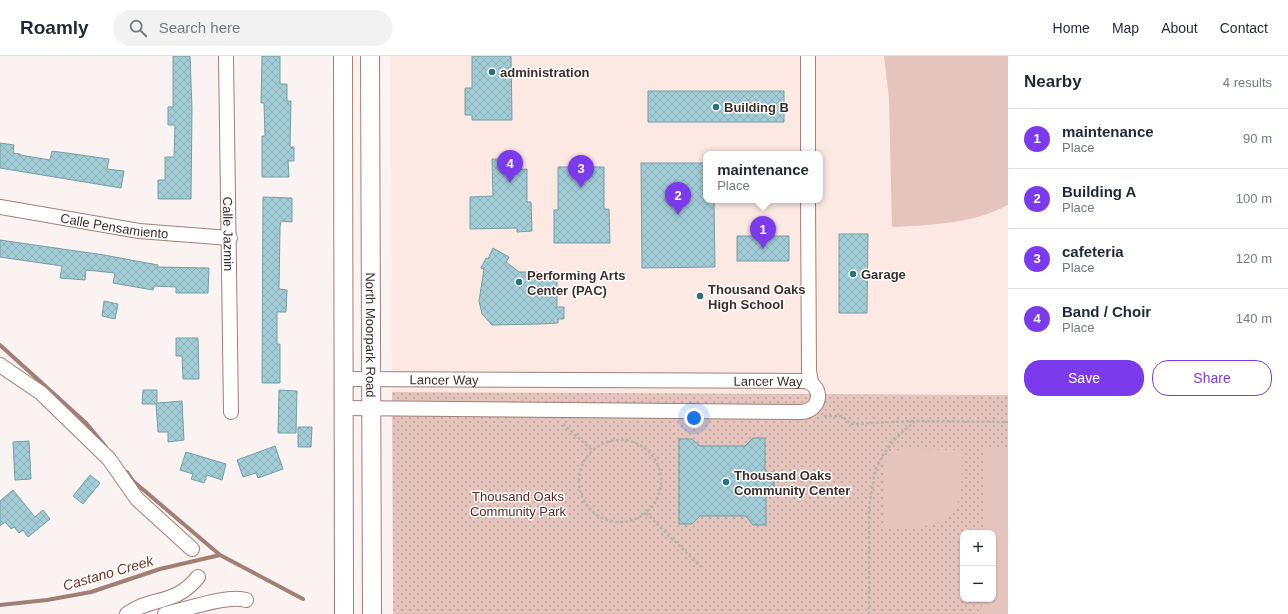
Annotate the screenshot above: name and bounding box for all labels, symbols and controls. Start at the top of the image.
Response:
search box [113,10,393,46]
text: Roamly [20,17,89,38]
icon: search [127,17,149,39]
text: Search here [159,19,240,36]
text: Home [1053,20,1090,36]
text: Map [1112,20,1139,36]
text: About [1161,20,1198,36]
text: Contact [1220,20,1268,36]
place label: administration [500,65,590,80]
marker: administration [487,67,497,77]
text: Nearby [1024,72,1082,91]
text: 4 results [1223,75,1272,90]
place label: Building B [724,100,789,115]
marker: Building B [711,102,721,112]
text: maintenance [1062,123,1154,140]
text: 1 [1033,131,1041,146]
text: 90 m [1243,131,1272,146]
text: Place [1062,140,1095,155]
pin: 4 [497,150,523,183]
popup [703,151,823,203]
pin: 3 [568,155,594,188]
text: maintenance [717,161,809,178]
text: Place [717,178,750,193]
pin: 2 [665,182,691,215]
text: Building A [1062,183,1136,200]
text: 2 [1033,191,1041,206]
text: 100 m [1236,191,1272,206]
street label: Calle Jazmin [220,197,236,271]
text: Place [1062,200,1095,215]
street label: Calle Pensamiento [59,211,169,241]
pin: 1 [750,216,776,249]
text: cafeteria [1062,243,1124,260]
text: 3 [1033,251,1041,266]
text: 120 m [1236,251,1272,266]
text: Place [1062,260,1095,275]
place label: Garage [861,267,906,282]
place label: Performing Arts Center (PAC) [527,268,625,298]
marker: Garage [848,269,858,279]
street label: North Moorpark Road [363,272,378,398]
marker: Performing Arts Center (PAC) [514,277,524,287]
place label: Thousand Oaks High School [708,282,806,312]
marker: Thousand Oaks High School [695,291,705,301]
text: Band / Choir [1062,303,1151,320]
text: 4 [1033,311,1041,326]
text: 140 m [1236,311,1272,326]
text: Place [1062,320,1095,335]
button: Save [1024,360,1144,396]
button: Share [1152,360,1272,396]
street label: Lancer Way [409,372,479,388]
street label: Lancer Way [733,374,803,389]
your location [684,408,704,428]
place label: Thousand Oaks Community Center [734,468,850,498]
marker: Thousand Oaks Community Center [721,477,731,487]
park label: Thousand Oaks Community Park [470,489,567,519]
map controls [960,530,996,602]
button: + [960,530,996,566]
water label: Castano Creek [61,552,156,594]
button: − [960,566,996,602]

